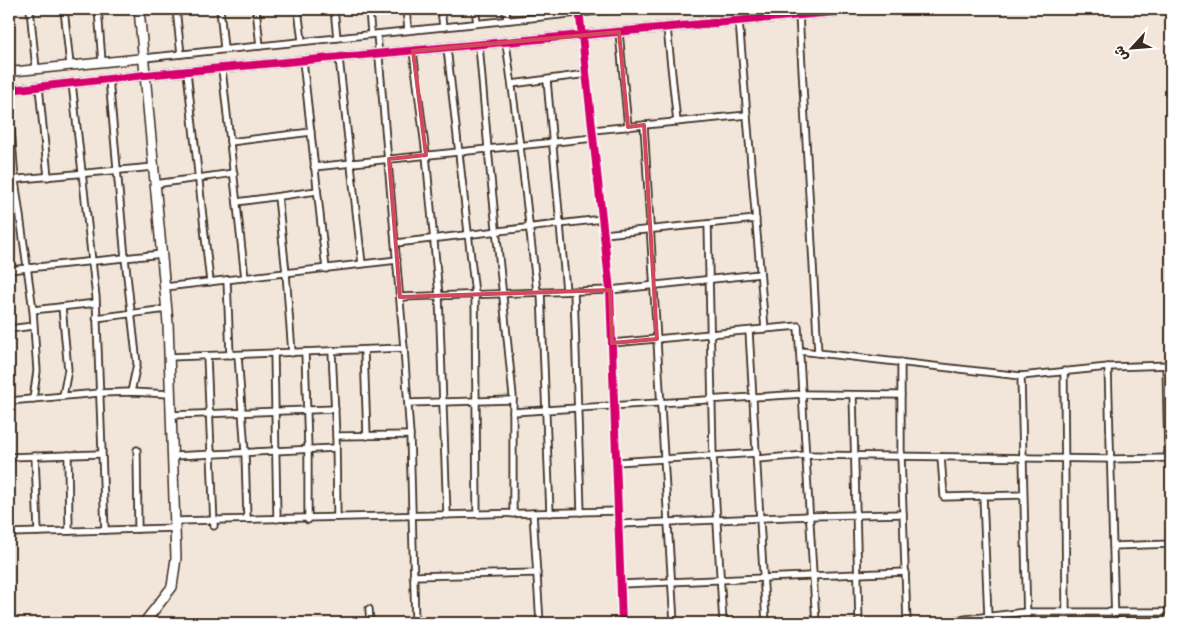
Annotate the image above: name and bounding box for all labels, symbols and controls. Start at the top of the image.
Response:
north arrow [1108,22,1158,72]
text: ش [1109,42,1134,65]

